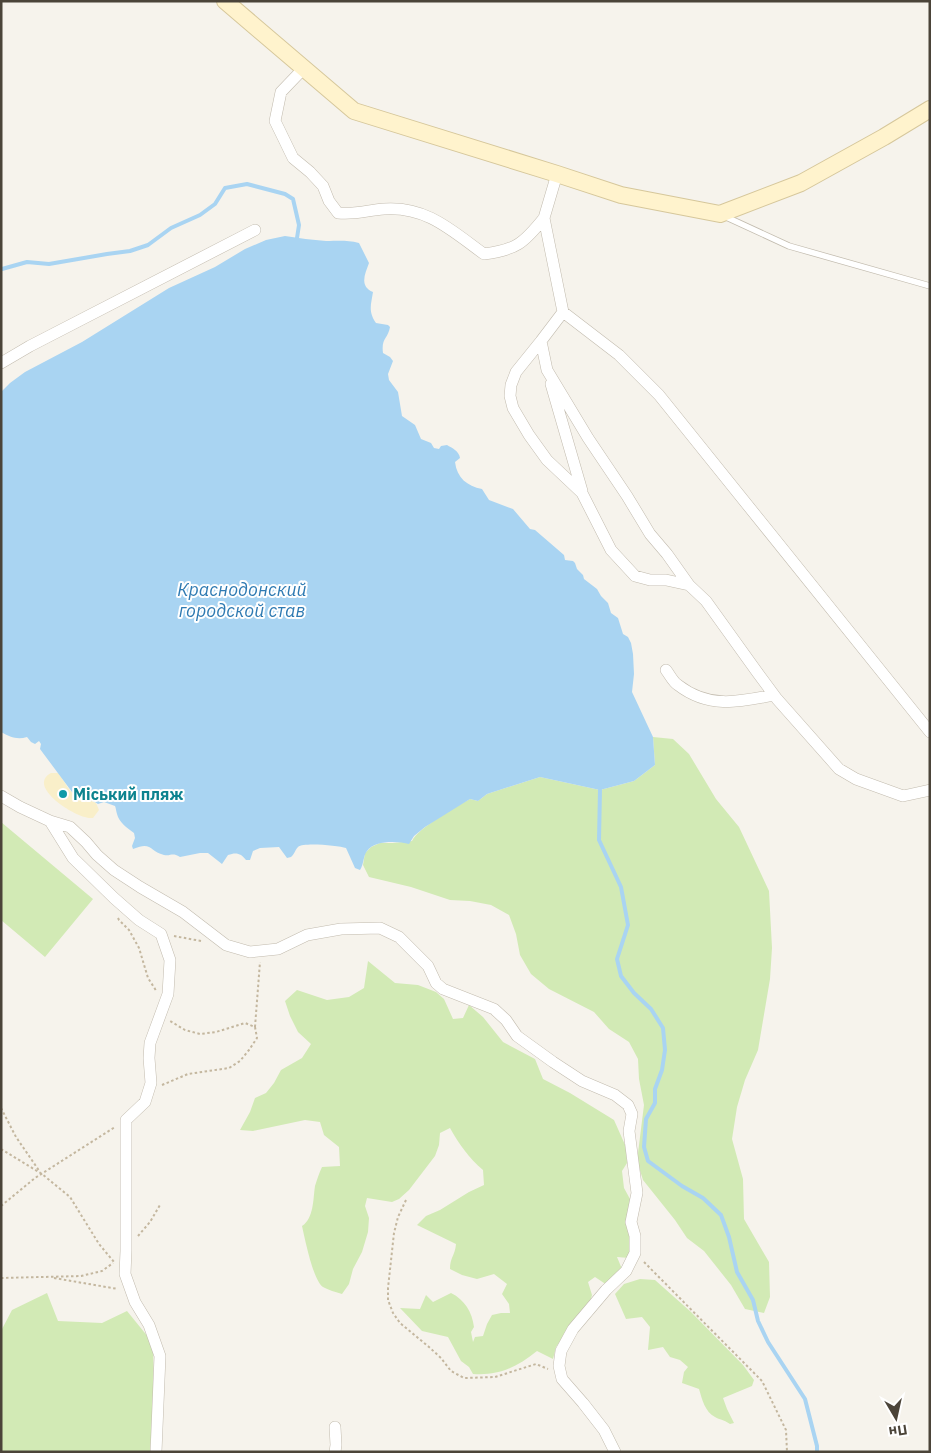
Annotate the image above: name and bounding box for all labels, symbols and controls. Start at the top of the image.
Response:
water label: Краснодонский городской став [177,578,307,622]
place label: Міський пляж [73,784,183,804]
marker: Міський пляж [57,788,69,800]
north arrow [871,1393,921,1443]
text: Пн [887,1421,909,1441]

